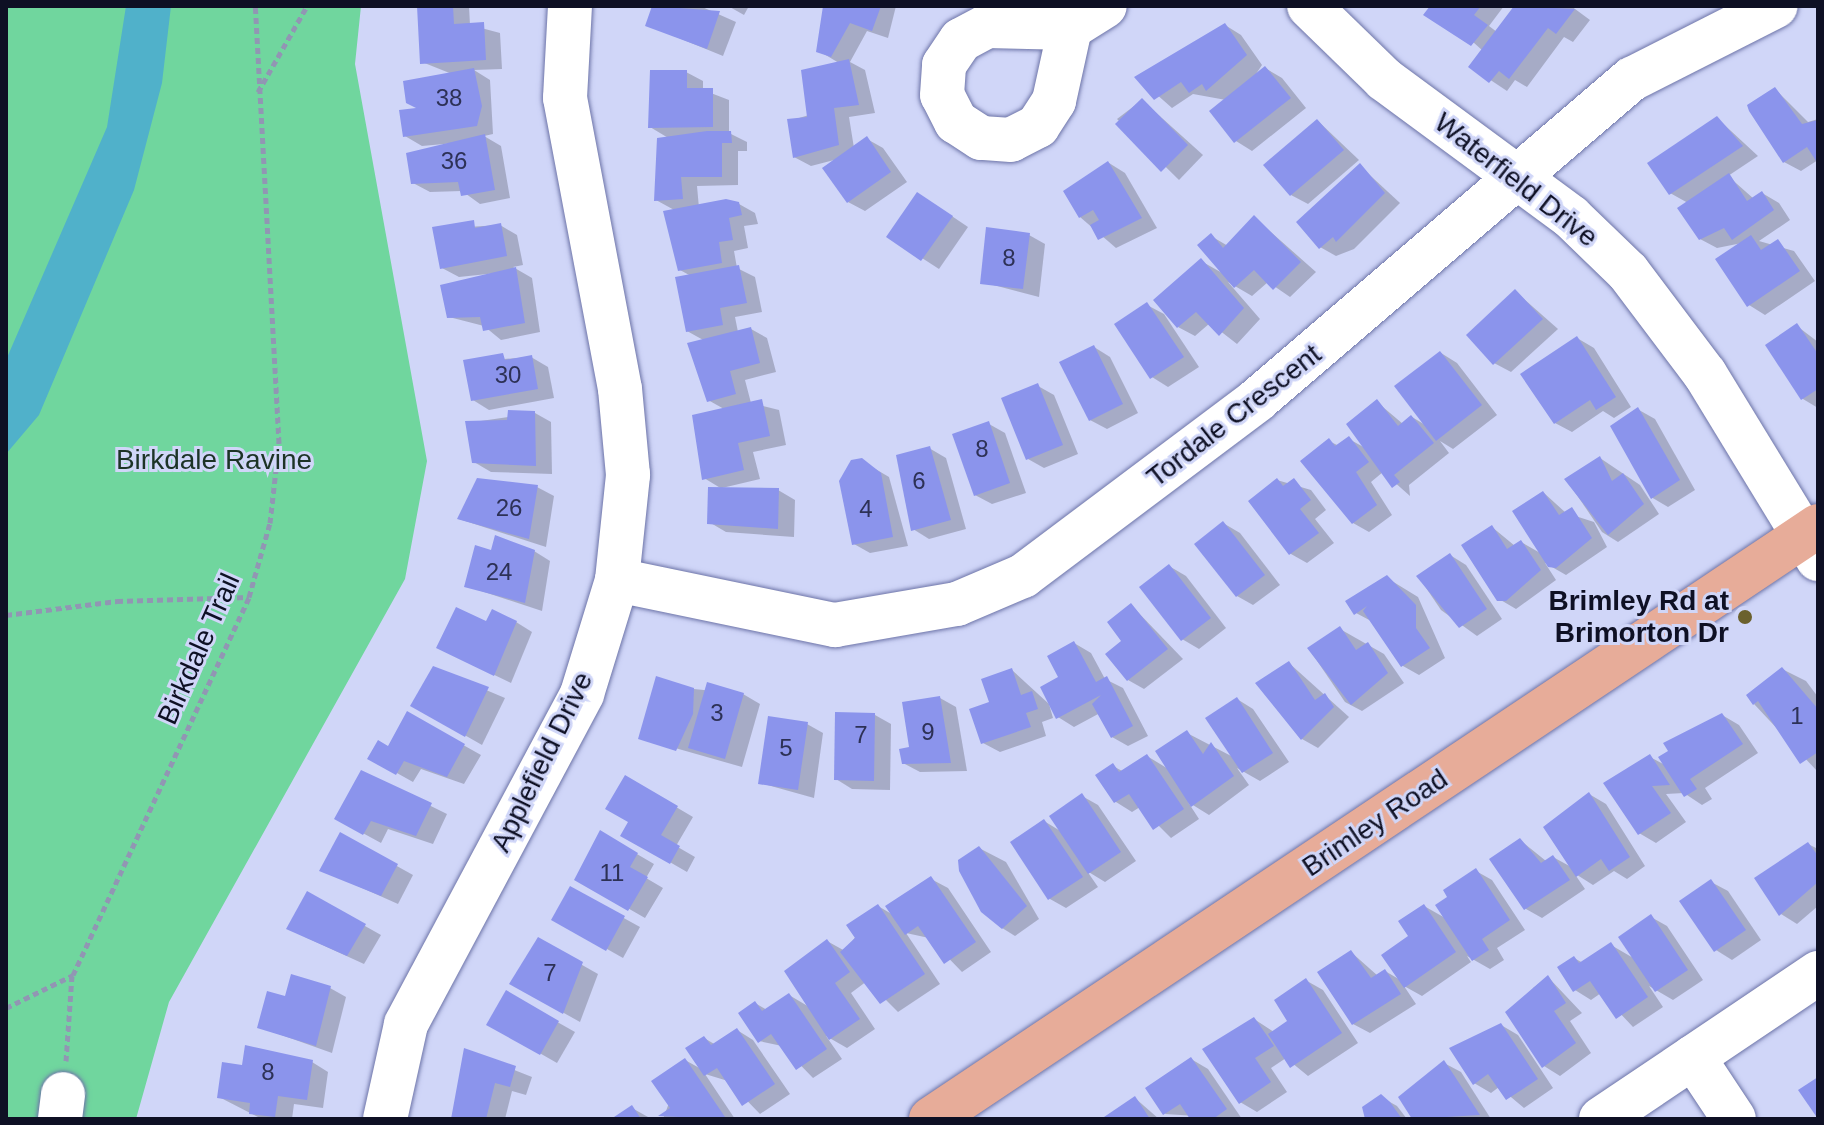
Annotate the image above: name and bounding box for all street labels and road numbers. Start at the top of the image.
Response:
street label: Waterfield Drive [1428,106,1604,254]
street label: Tordale Crescent [1140,338,1328,494]
street label: Birkdale Trail [151,568,247,730]
street label: Applefield Drive [484,667,600,857]
street label: Brimley Road [1296,762,1454,884]

